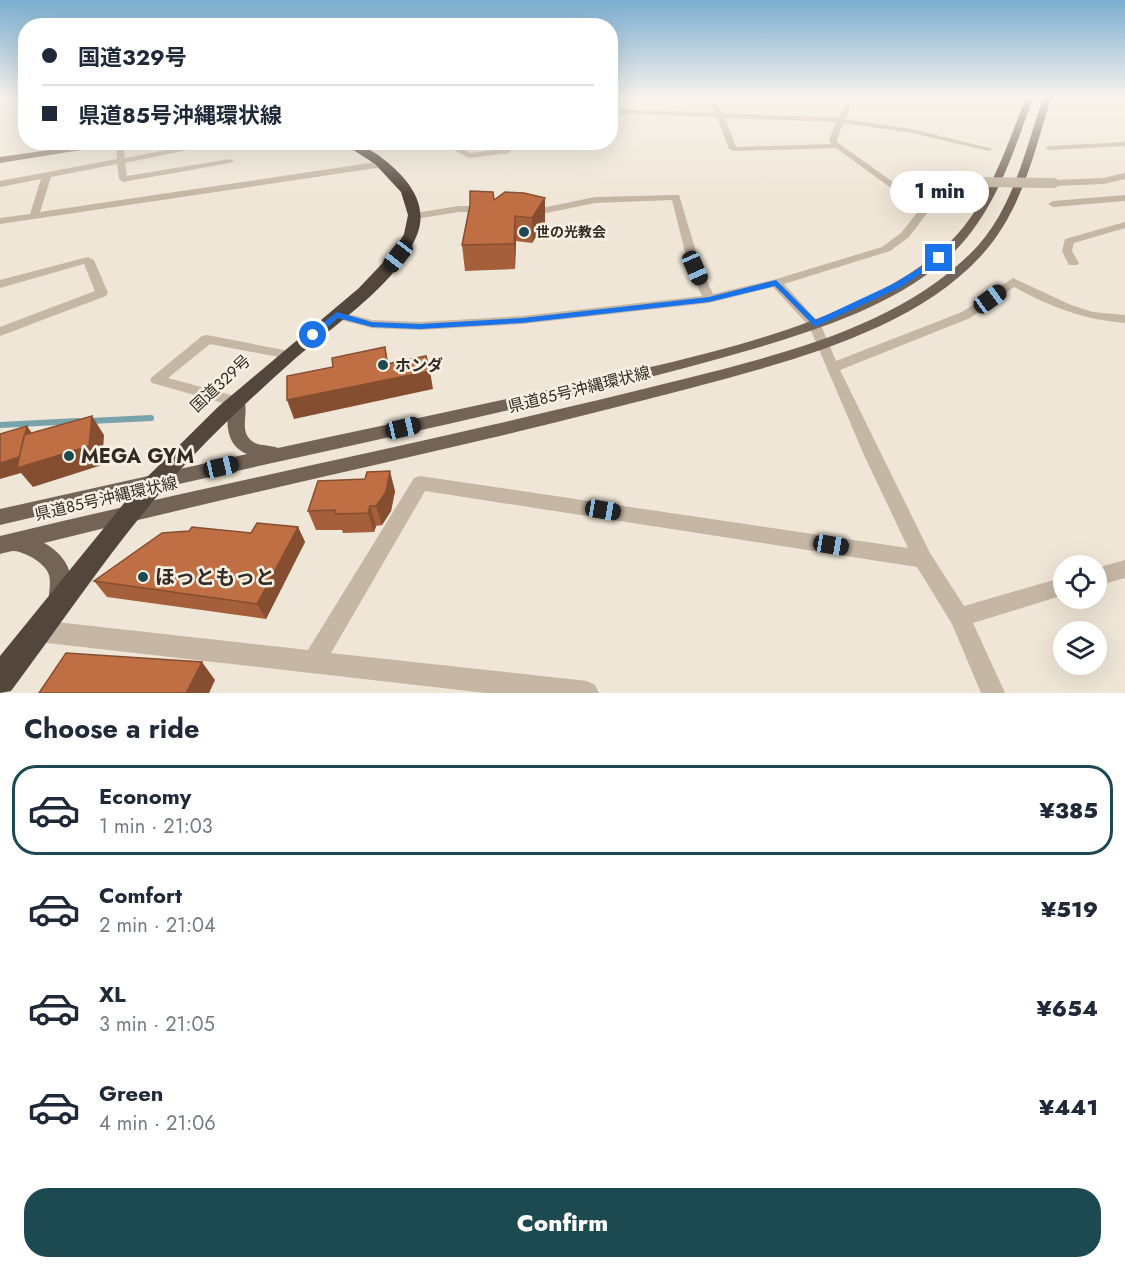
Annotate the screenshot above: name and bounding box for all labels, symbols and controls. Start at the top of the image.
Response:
text: 国道329号 [78,41,187,73]
text: 県道85号沖縄環状線 [78,99,282,131]
callout: 1 min [890,171,988,213]
text: 1 min [914,177,965,206]
place label: 世の光教会 [536,222,606,242]
marker: 世の光教会 [517,225,531,239]
car [380,236,416,276]
route end [925,244,952,271]
car [679,248,711,288]
car [970,281,1010,317]
route start [299,321,326,348]
street label: 国道329号 [185,349,256,417]
place label: ホンダ [395,354,443,377]
marker: ホンダ [376,358,390,372]
street label: 県道85号沖縄環状線 [506,361,653,418]
car [383,415,423,441]
place label: MEGA GYM [81,442,194,471]
marker: MEGA GYM [62,449,76,463]
car [201,454,241,480]
street label: 県道85号沖縄環状線 [33,471,180,526]
car [584,498,622,522]
car [812,533,850,557]
map controls [1053,555,1107,675]
button: locate [1053,555,1107,609]
place label: ほっともっと [155,563,275,592]
marker: ほっともっと [136,570,150,584]
button: layers [1053,621,1107,675]
text: Choose a ride [24,709,199,748]
text: Economy [99,780,191,812]
icon: car [27,783,81,837]
text: ¥385 [1040,794,1098,826]
text: 1 min · 21:03 [99,812,213,841]
text: Comfort [99,879,182,911]
icon: car [27,882,81,936]
text: ¥519 [1041,893,1098,925]
text: 2 min · 21:04 [99,911,216,940]
text: XL [99,978,126,1010]
icon: car [27,981,81,1035]
text: ¥654 [1037,992,1098,1024]
text: 3 min · 21:05 [99,1010,215,1039]
text: Green [99,1077,163,1109]
icon: car [27,1080,81,1134]
text: ¥441 [1039,1091,1098,1123]
text: 4 min · 21:06 [99,1109,216,1138]
button: Confirm [24,1188,1101,1257]

